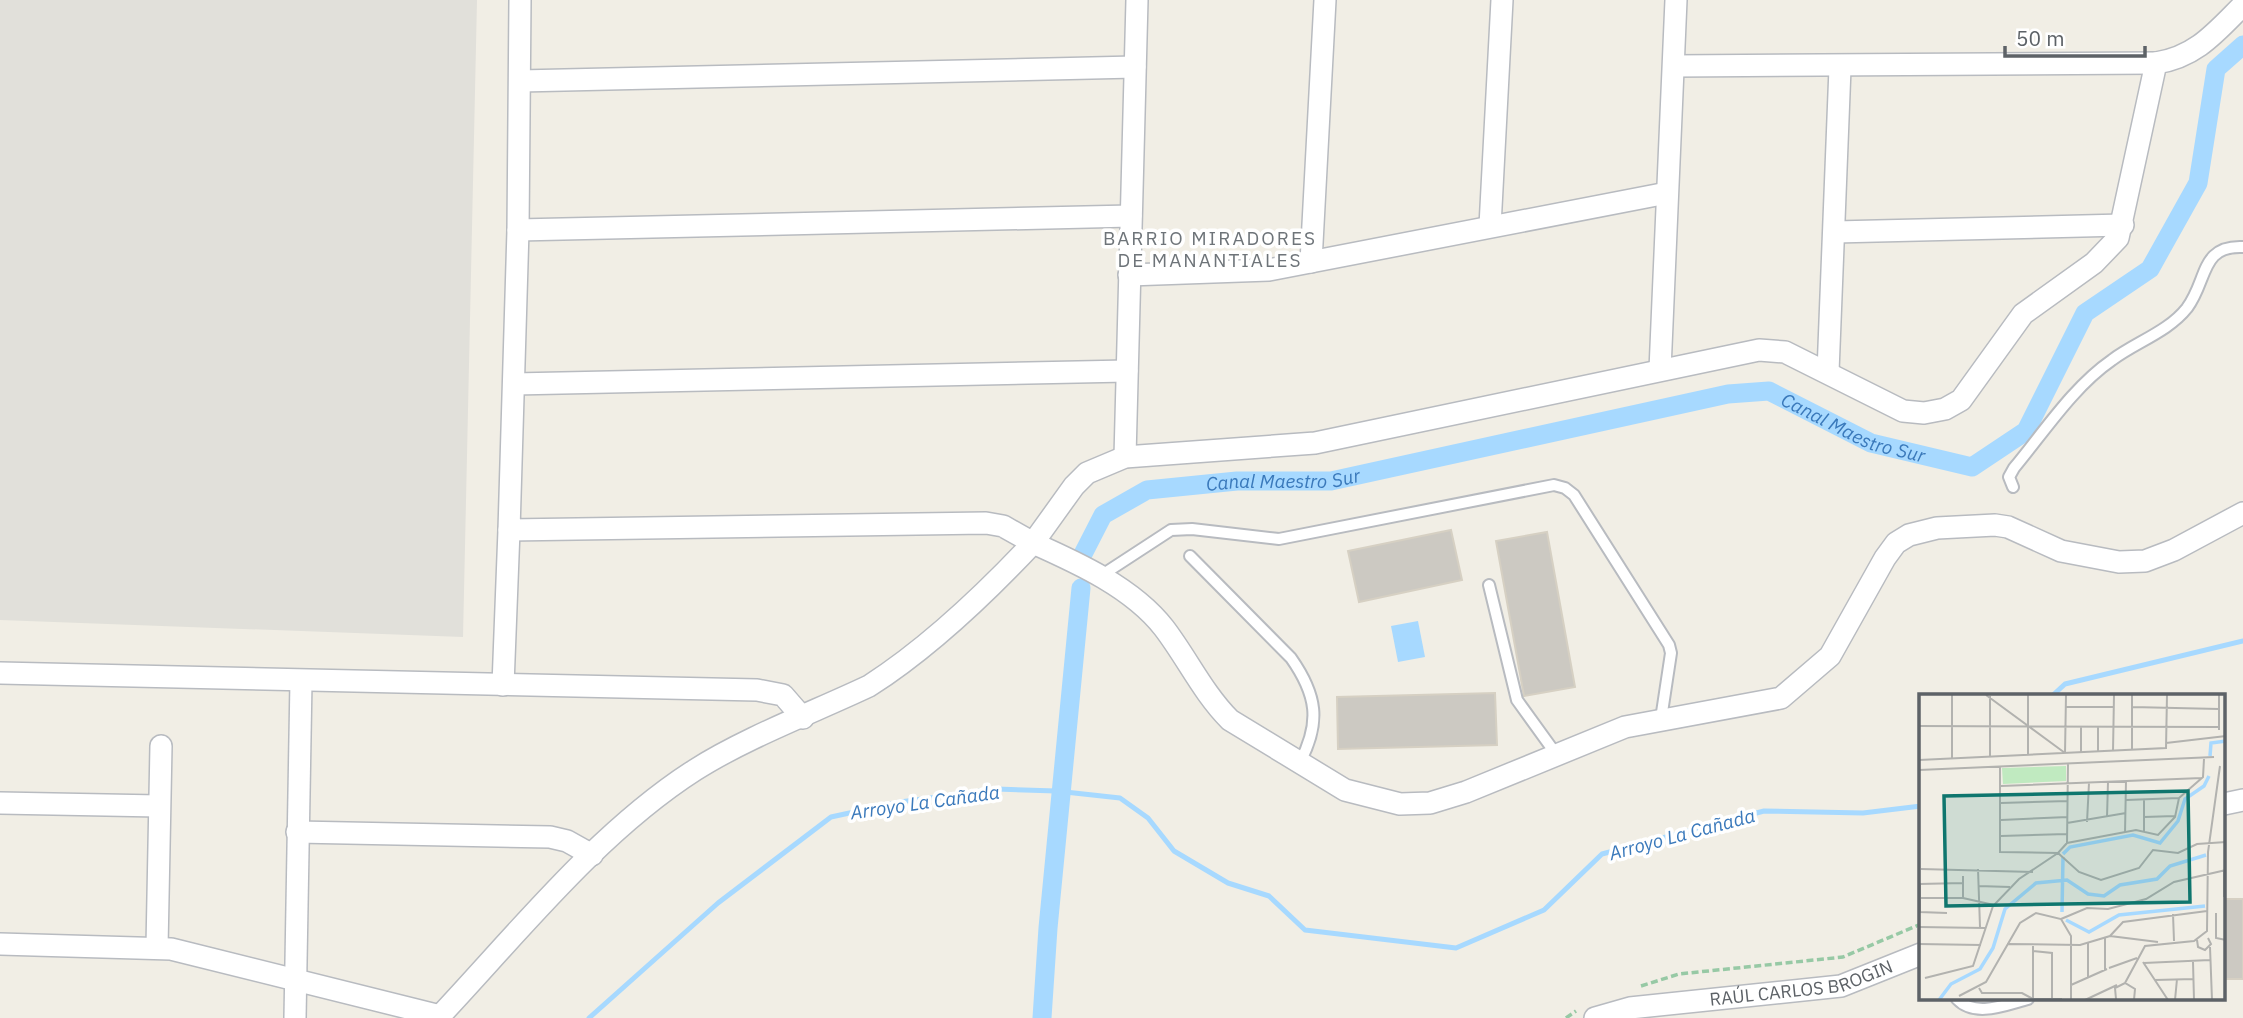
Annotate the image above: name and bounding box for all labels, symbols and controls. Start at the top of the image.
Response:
scale bar [2005,14,2145,58]
text: 50 m [2016,24,2065,52]
district label: BARRIO MIRADORES DE MANANTIALES [1103,226,1317,272]
water label: Canal Maestro Sur [1777,387,1929,468]
water label: Canal Maestro Sur [1205,463,1363,496]
inset map [1919,694,2226,1000]
water label: Arroyo La Cañada [848,780,1001,824]
water label: Arroyo La Cañada [1605,803,1758,865]
street label: RAÚL CARLOS BROGIN [1708,954,1896,1011]

